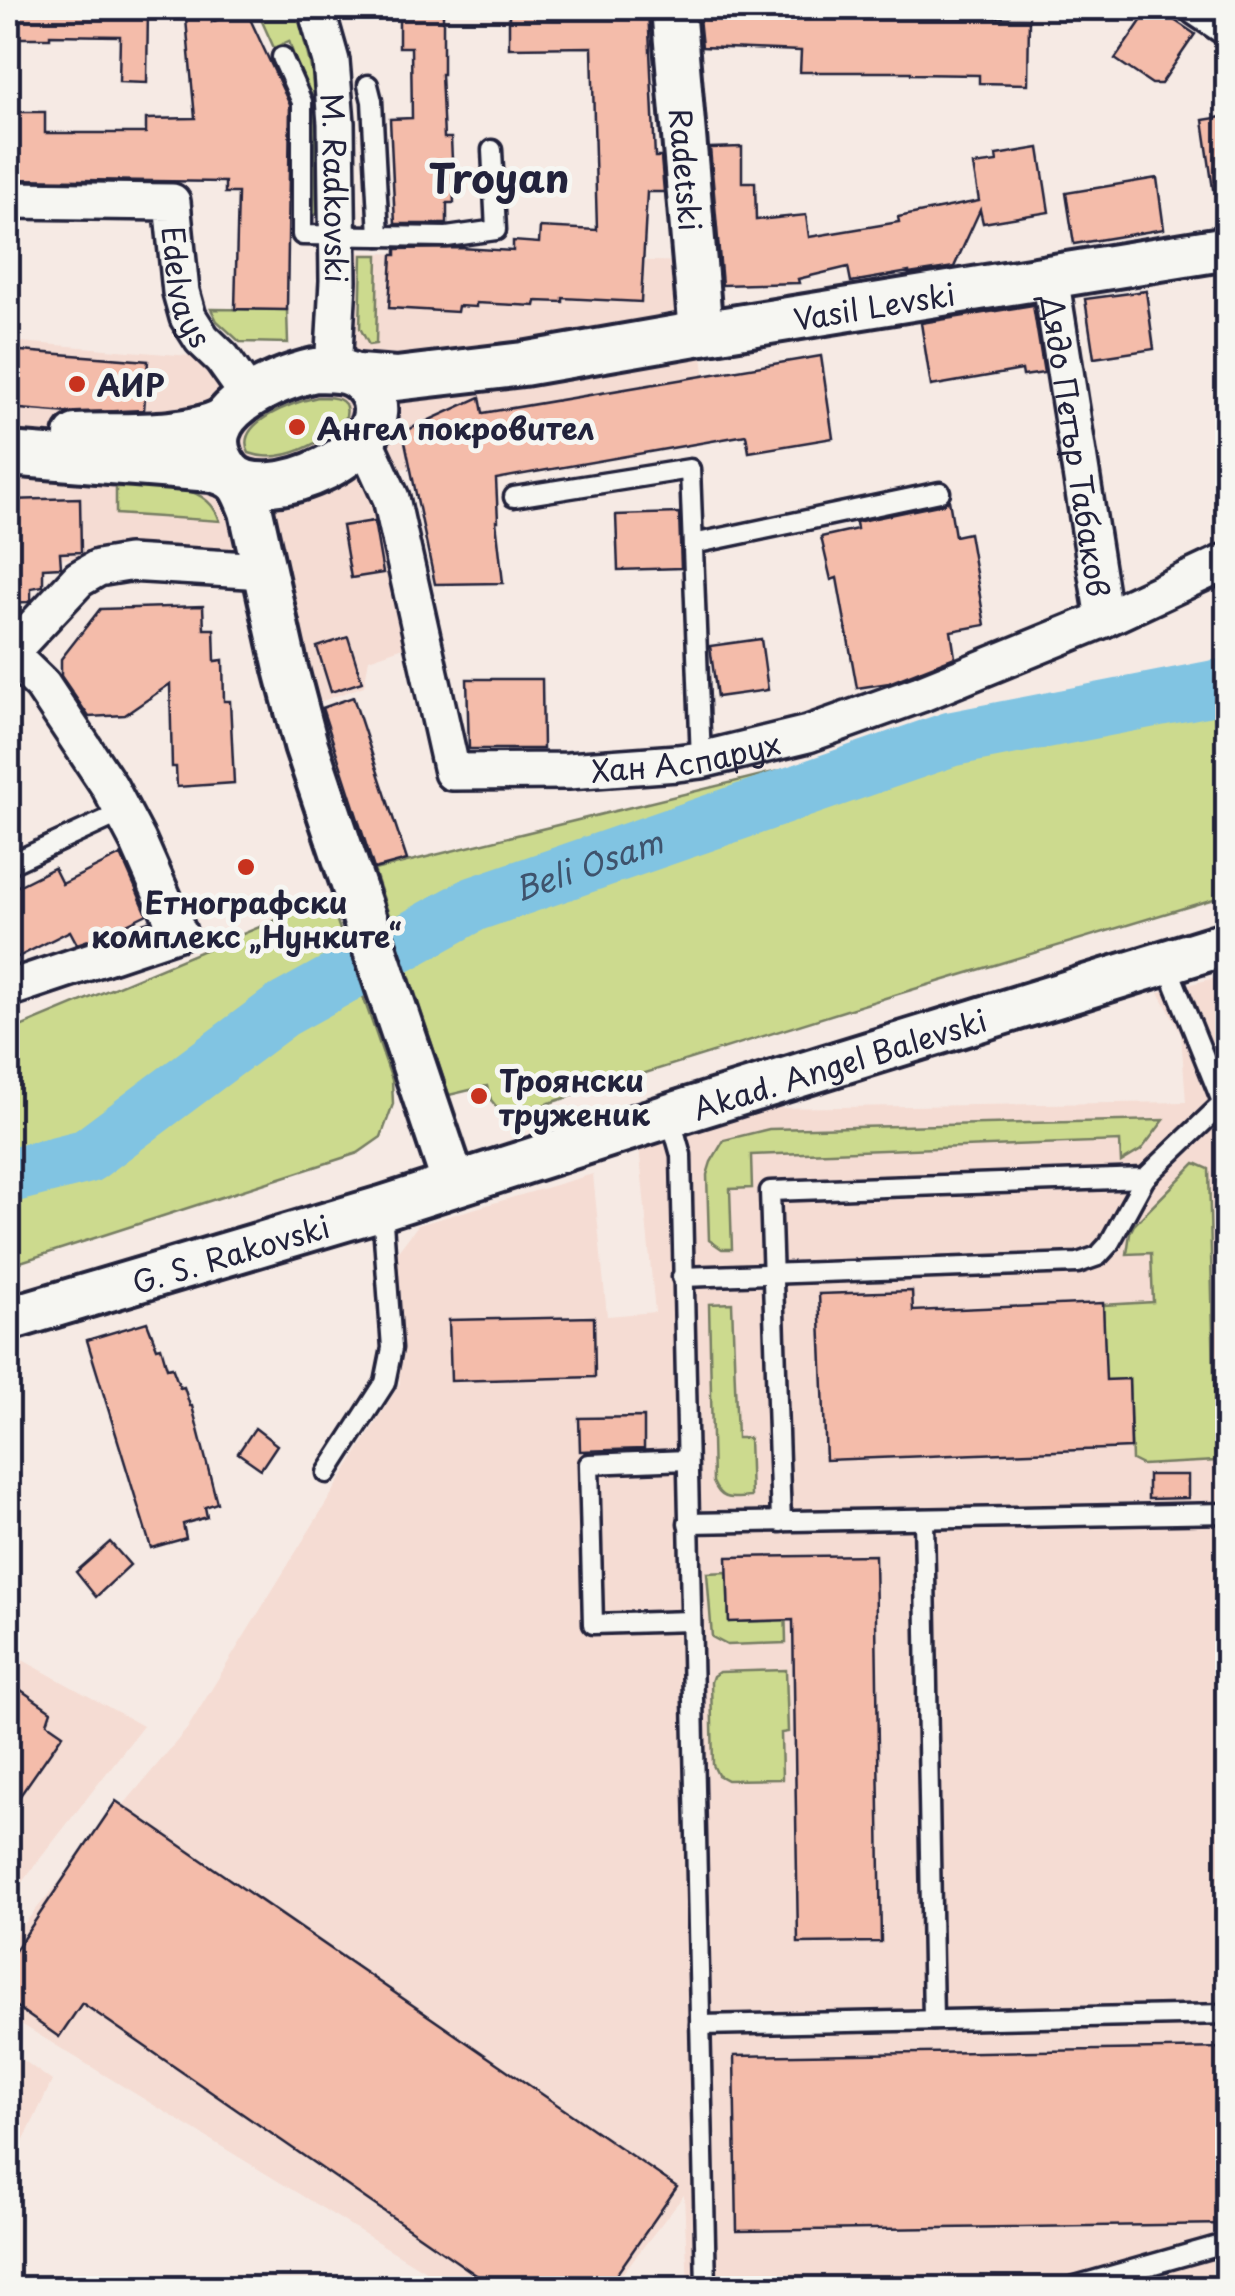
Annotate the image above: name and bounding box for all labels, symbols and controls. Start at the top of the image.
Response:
street label: M. Radkovski [311,91,361,283]
street label: Radetski [659,106,715,233]
district label: Troyan [428,146,570,207]
street label: Edelvays [152,224,224,356]
street label: Vasil Levski [790,270,958,340]
street label: Дядо Петър Табаков [1031,291,1123,600]
place label: АИР [97,362,165,407]
marker: АИР [66,373,88,395]
place label: Ангел покровител [317,405,594,450]
marker: Ангел покровител [286,416,308,438]
street label: Хан Аспарух [589,719,784,792]
water label: Beli Osam [507,816,670,912]
marker: Етнографски комплекс „Нунките“ [235,856,257,878]
place label: Етнографски комплекс „Нунките“ [91,879,402,958]
street label: Akad. Angel Balevski [687,996,992,1130]
place label: Троянски труженик [498,1057,651,1136]
marker: Троянски труженик [468,1085,490,1107]
street label: G. S. Rakovski [126,1202,335,1304]

